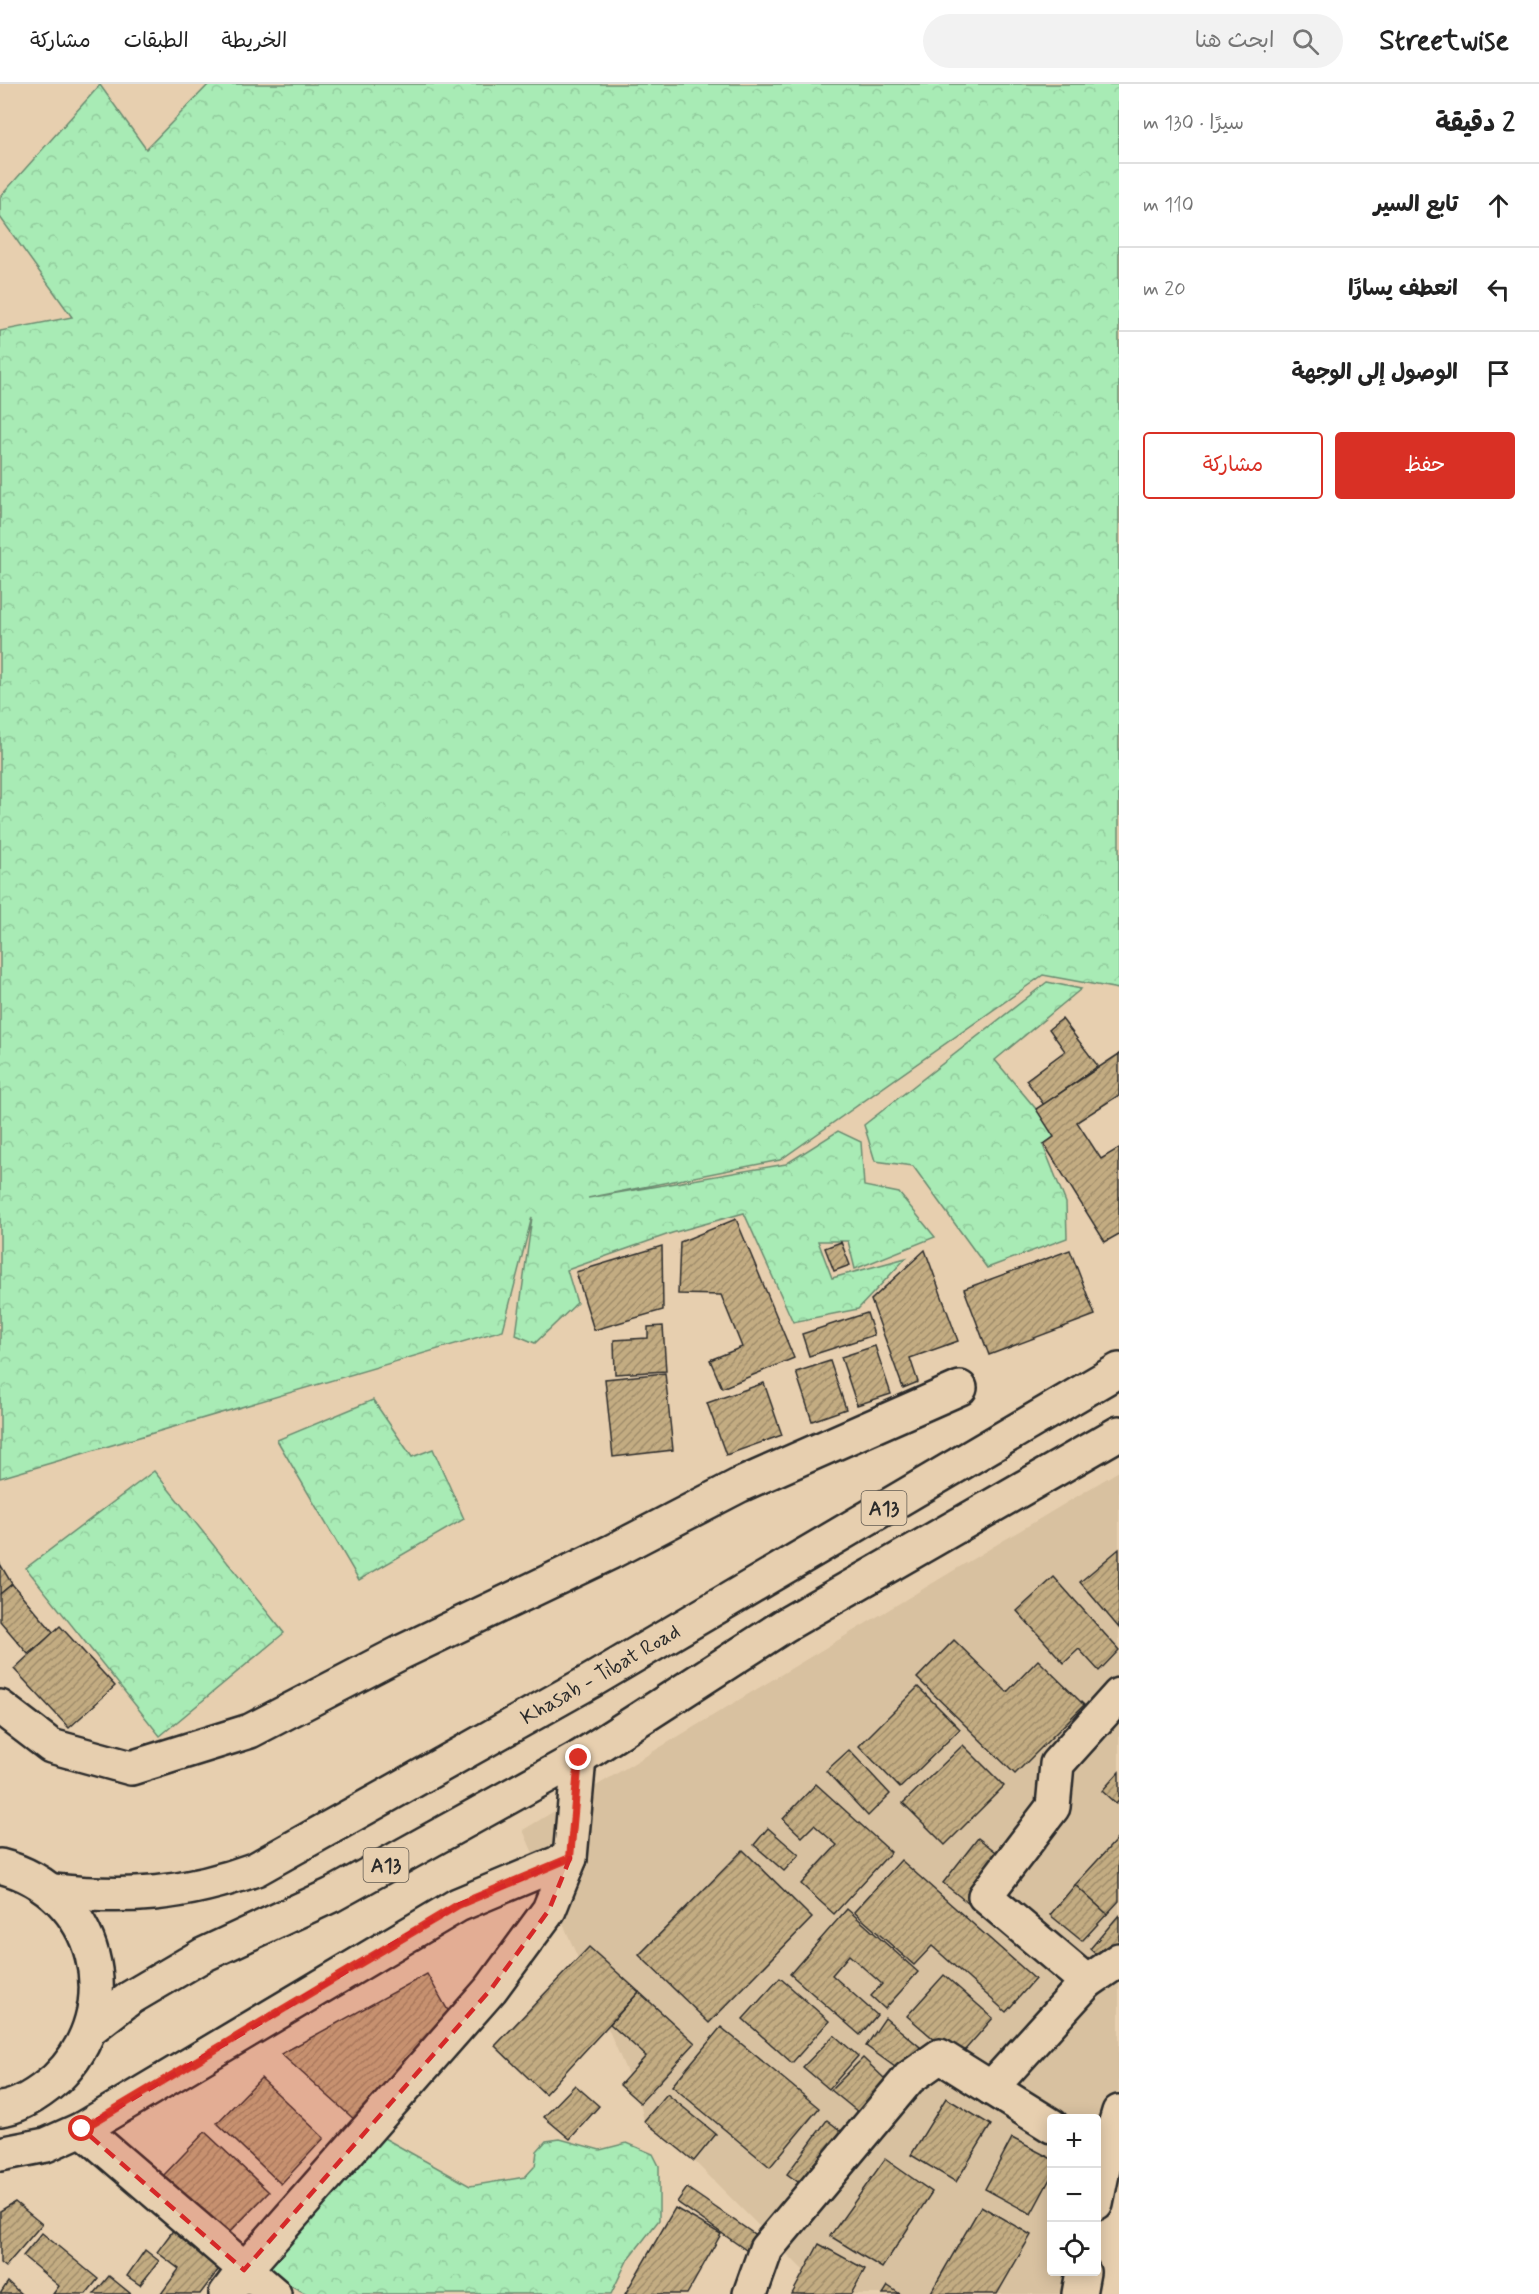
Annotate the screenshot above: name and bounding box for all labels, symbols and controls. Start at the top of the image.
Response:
search box [923,14,1343,68]
text: Streetwise [1379,23,1509,60]
icon: search [1289,25,1322,58]
text: مشاركة [30,27,91,55]
text: الطبقات [124,27,189,55]
text: الخريطة [222,27,287,55]
text: ابحث هنا [1195,27,1274,55]
text: 2 دقيقة [1435,107,1515,141]
text: سيرًا · 130 m [1143,110,1244,137]
icon: ahead [1482,189,1515,222]
text: تابع السير [1374,191,1458,219]
text: 110 m [1143,192,1194,219]
icon: left [1482,273,1515,306]
text: انعطف يسارًا [1348,275,1458,303]
text: 20 m [1143,276,1186,303]
icon: arrive [1482,357,1515,390]
text: الوصول إلى الوجهة [1291,359,1458,387]
button: مشاركة [1143,432,1323,499]
button: حفظ [1335,432,1515,499]
road number: A13 [862,1491,906,1525]
street label: Khasab - Tibat Road [516,1618,685,1732]
route end [565,1744,591,1770]
road number: A13 [364,1848,408,1882]
map controls [1047,2114,1101,2276]
button: + [1047,2114,1101,2168]
route start [68,2115,94,2141]
button: − [1047,2168,1101,2222]
button: locate [1047,2222,1101,2276]

